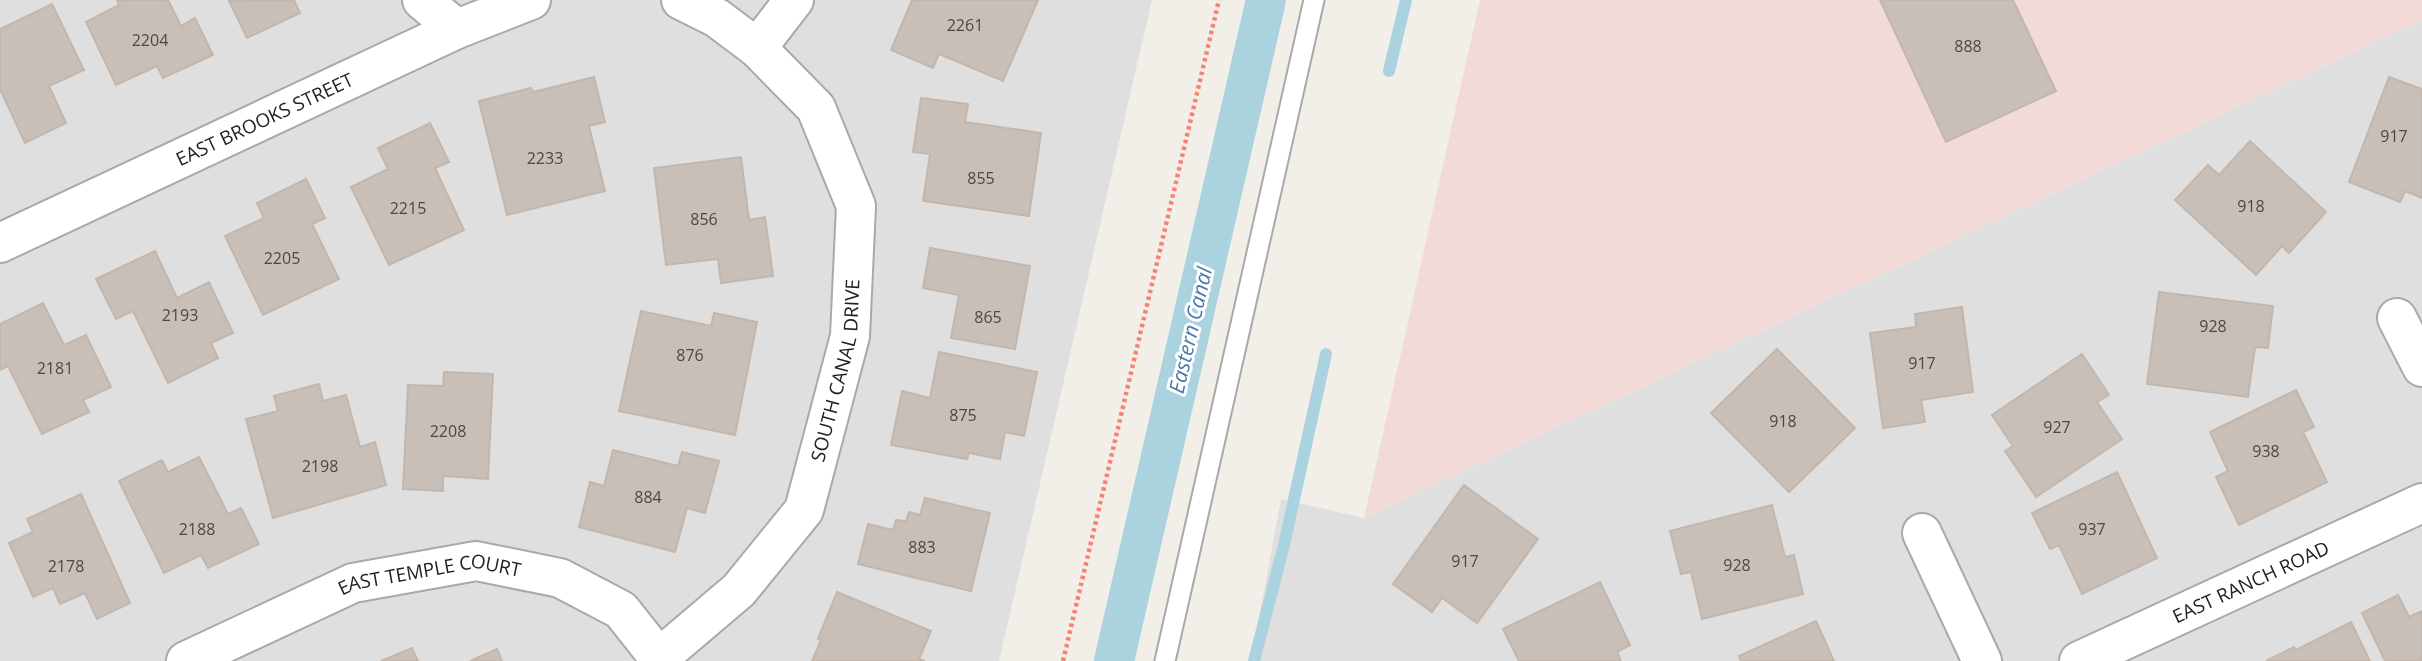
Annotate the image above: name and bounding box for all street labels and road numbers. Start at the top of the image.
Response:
street label: EAST BROOKS STREET [171,66,358,172]
street label: SOUTH CANAL DRIVE [804,278,866,464]
street label: EAST RANCH ROAD [2168,535,2333,629]
street label: EAST TEMPLE COURT [334,547,524,601]

